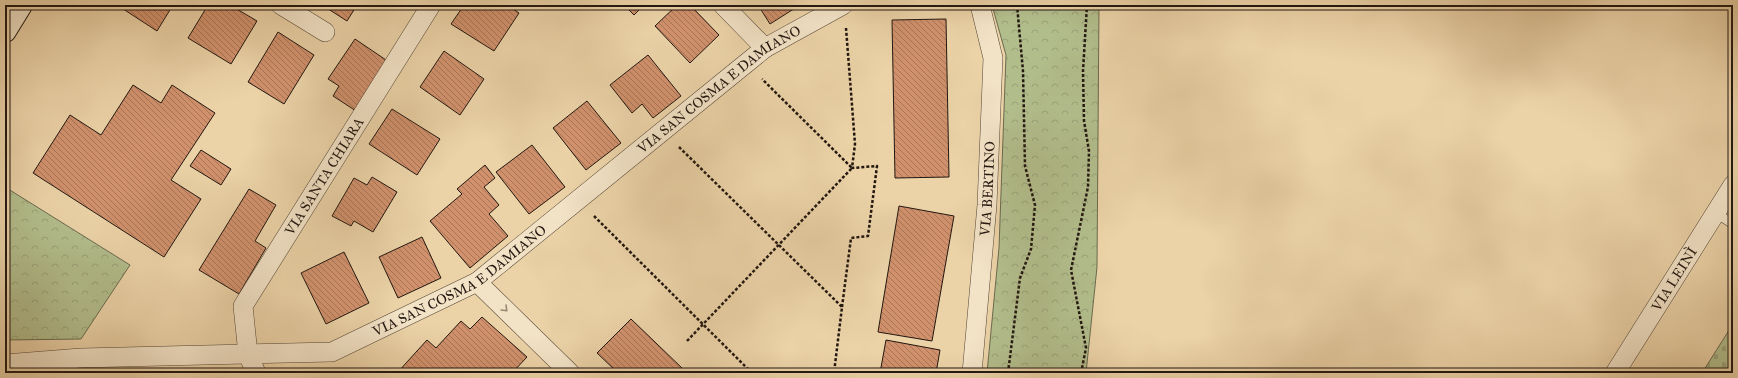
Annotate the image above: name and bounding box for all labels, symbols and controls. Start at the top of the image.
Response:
street label: VIA SAN COSMA E DAMIANO [633,22,804,158]
street label: VIA SANTA CHIARA [281,114,368,239]
street label: VIA BERTINO [976,141,999,238]
street label: VIA SAN COSMA E DAMIANO [369,221,550,341]
street label: VIA LEINÌ [1647,243,1701,315]
one-way arrow [500,304,508,312]

